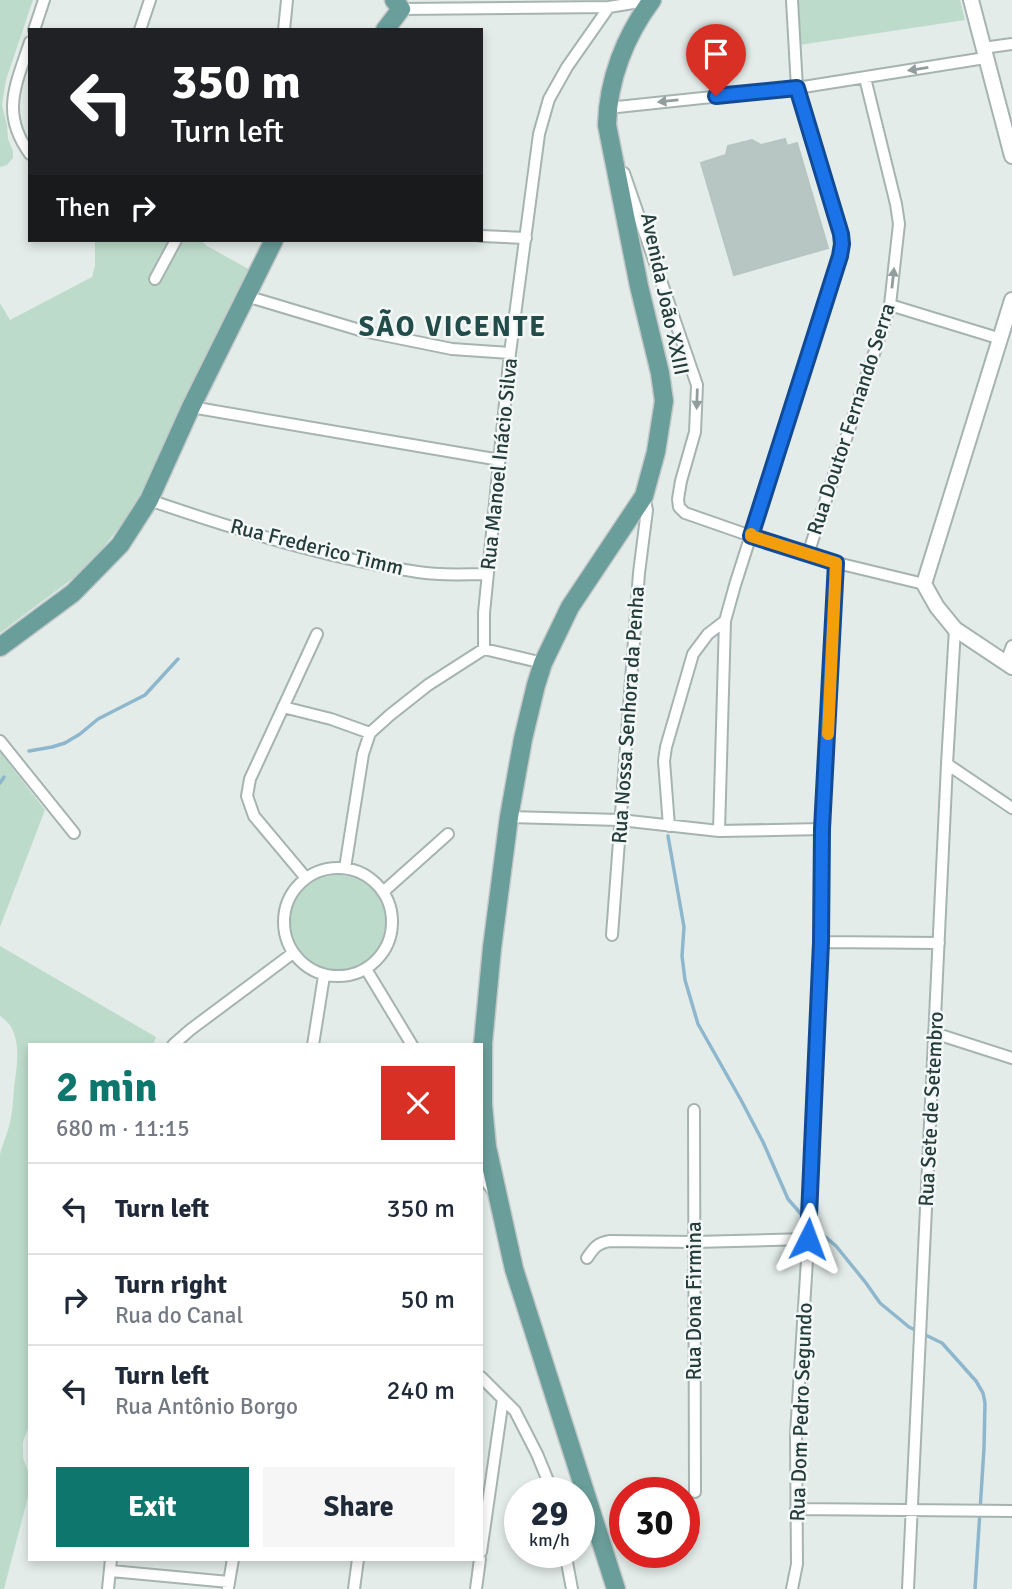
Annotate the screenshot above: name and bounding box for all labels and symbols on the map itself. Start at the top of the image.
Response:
pin [686,24,746,96]
one-way arrow [907,64,929,75]
one-way arrow [657,96,679,107]
street label: Avenida João XXIII [635,210,695,378]
one-way arrow [888,267,899,289]
street label: Rua Doutor Fernando Serra [801,300,901,538]
district label: SÃO VICENTE [359,309,547,344]
street label: Rua Manoel Inácio Silva [475,357,523,571]
one-way arrow [691,388,702,410]
street label: Rua Frederico Timm [228,513,406,581]
street label: Rua Nossa Senhora da Penha [606,585,650,845]
street label: Rua Sete de Setembro [913,1011,949,1207]
position arrow [771,1202,845,1276]
street label: Rua Dona Firmina [681,1221,707,1381]
street label: Rua Dom Pedro Segundo [784,1302,818,1522]
speed limit sign: 30 [609,1477,700,1568]

